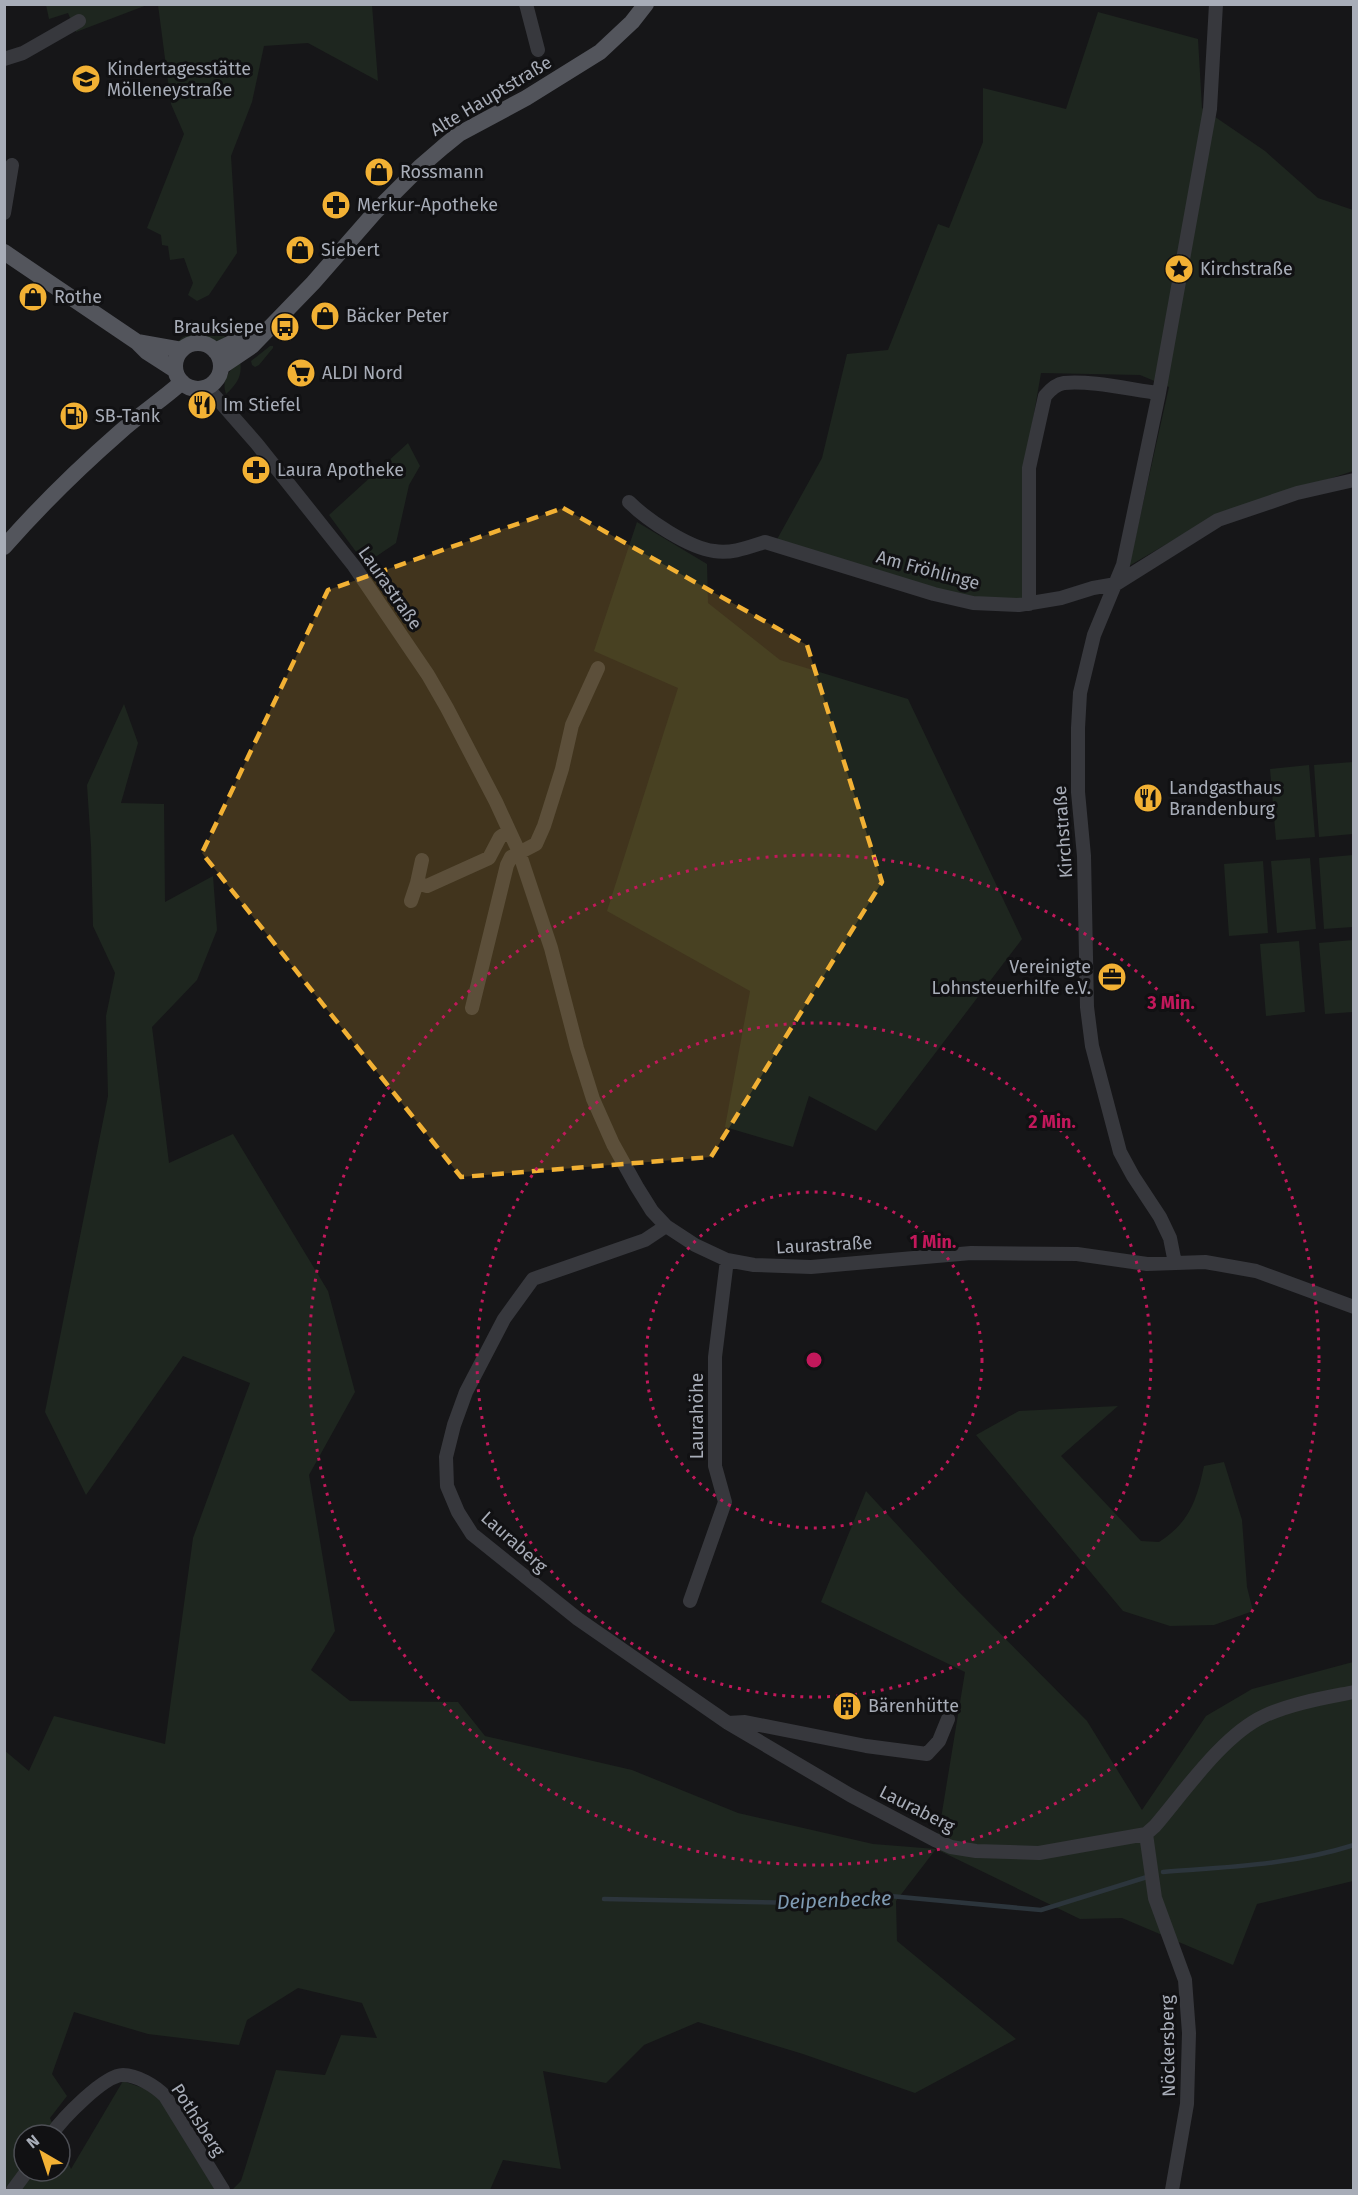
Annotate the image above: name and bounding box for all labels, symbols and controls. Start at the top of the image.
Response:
street label: Alte Hauptstraße [426,51,556,141]
place label: Kindertagesstätte Mölleneystraße [107,58,251,101]
school or university icon: Kindertagesstätte Mölleneystraße [70,63,102,95]
shop icon: Rossmann [363,156,395,188]
place label: Rossmann [400,161,484,183]
pharmacy icon: Merkur-Apotheke [320,189,352,221]
place label: Merkur-Apotheke [357,194,498,216]
shop icon: Siebert [284,234,316,266]
place label: Siebert [321,239,380,261]
place icon: Kirchstraße [1163,253,1195,285]
place label: Kirchstraße [1200,258,1293,280]
shop icon: Rothe [17,281,49,313]
place label: Rothe [54,286,102,308]
shop icon: Bäcker Peter [309,300,341,332]
place label: Bäcker Peter [346,305,449,327]
bus stop icon: Brauksiepe [269,311,301,343]
place label: Brauksiepe [174,316,264,338]
supermarket icon: ALDI Nord [285,357,317,389]
place label: ALDI Nord [322,362,403,384]
restaurant icon: Im Stiefel [186,389,218,421]
place label: Im Stiefel [223,394,301,416]
fuel station icon: SB-Tank [58,400,90,432]
place label: SB-Tank [95,405,161,427]
pharmacy icon: Laura Apotheke [240,454,272,486]
place label: Laura Apotheke [277,459,404,481]
street label: Laurastraße [353,542,427,634]
street label: Am Fröhlinge [874,546,982,594]
place label: Landgasthaus Brandenburg [1169,777,1282,820]
restaurant icon: Landgasthaus Brandenburg [1132,782,1164,814]
street label: Kirchstraße [1049,785,1077,879]
place label: Vereinigte Lohnsteuerhilfe e.V. [931,956,1091,999]
office icon: Vereinigte Lohnsteuerhilfe e.V. [1096,961,1128,993]
text: 3 Min. [1146,992,1195,1014]
text: 2 Min. [1028,1111,1076,1133]
street label: Laurastraße [775,1231,873,1259]
text: 1 Min. [910,1231,956,1253]
centre of rings [804,1350,824,1370]
street label: Laurahöhe [686,1373,708,1459]
street label: Lauraberg [476,1506,552,1578]
building icon: Bärenhütte [831,1690,863,1722]
place label: Bärenhütte [868,1695,959,1717]
street label: Lauraberg [876,1781,959,1838]
water label: Deipenbecke [776,1886,892,1914]
street label: Nöckersberg [1156,1994,1180,2097]
street label: Pothsberg [166,2079,230,2161]
north arrow [12,2123,72,2183]
text: N [23,2131,43,2152]

